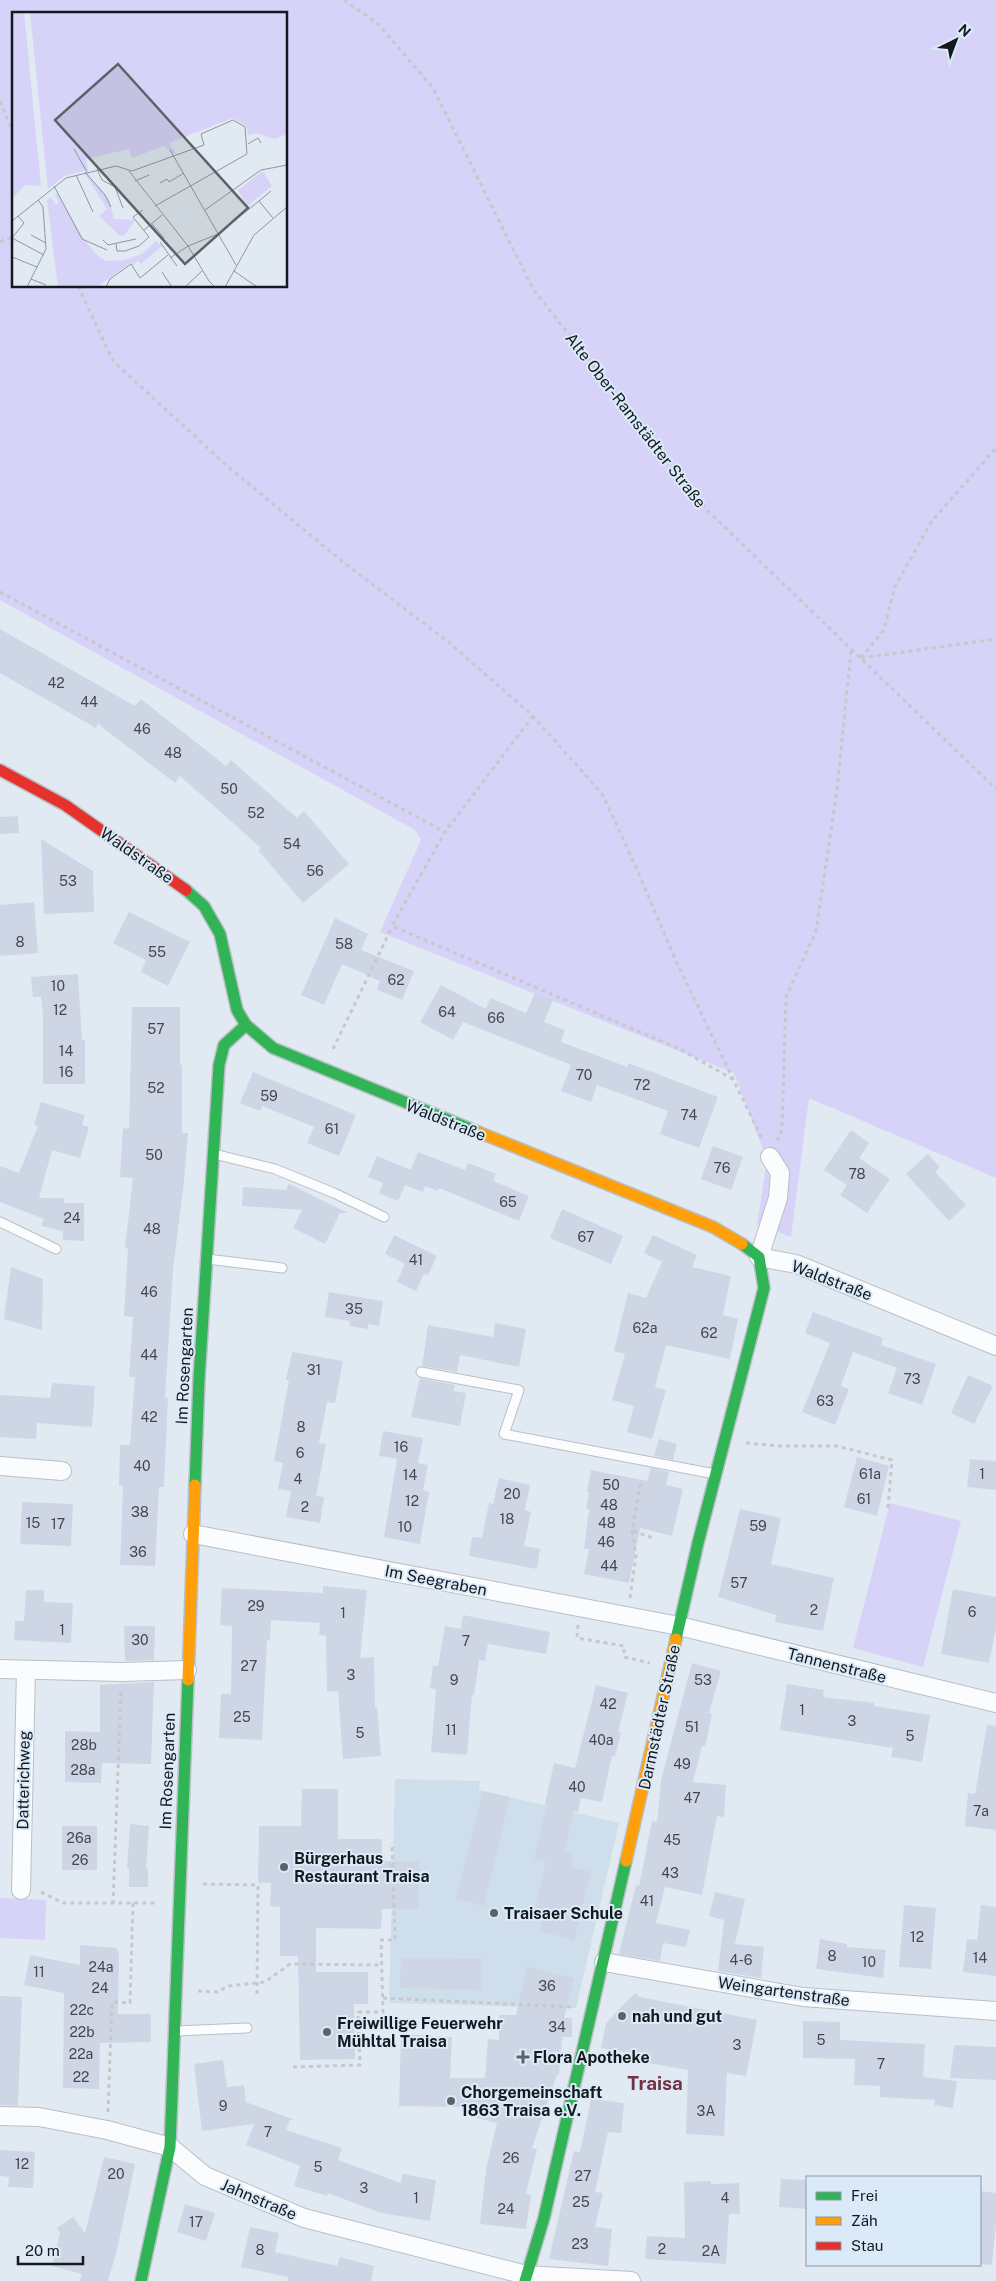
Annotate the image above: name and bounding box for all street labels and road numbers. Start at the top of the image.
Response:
street label: Alte Ober-Ramstädter Straße [561,329,710,512]
street label: Waldstraße [97,823,177,888]
street label: Waldstraße [403,1096,489,1145]
street label: Waldstraße [789,1256,875,1305]
street label: Im Rosengarten [172,1307,197,1425]
street label: Im Seegraben [383,1561,489,1600]
street label: Darmstädter Straße [635,1643,684,1791]
street label: Tannenstraße [785,1644,888,1687]
street label: Im Rosengarten [156,1712,179,1830]
street label: Datterichweg [13,1730,34,1830]
street label: Weingartenstraße [717,1973,851,2010]
street label: Jahnstraße [218,2175,300,2224]

